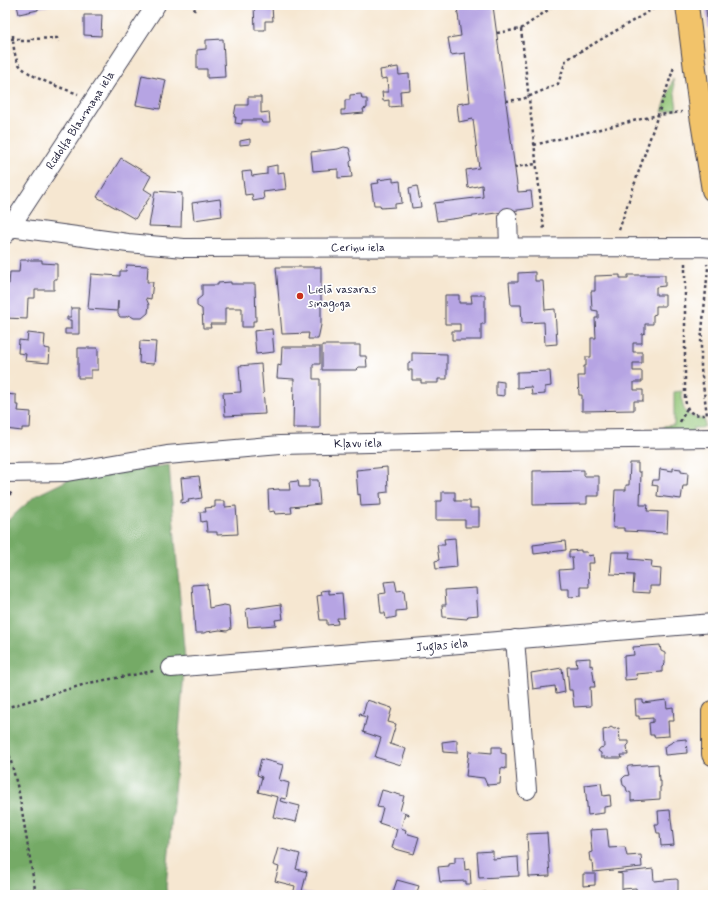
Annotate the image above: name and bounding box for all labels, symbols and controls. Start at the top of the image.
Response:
street label: Rūdolfa Blaumaņa iela [43,68,119,173]
street label: Ceriņu iela [331,240,385,256]
place label: Lielā vasaras sinagoga [308,282,377,312]
marker: Lielā vasaras sinagoga [295,291,305,301]
street label: Kļavu iela [334,436,382,452]
street label: Juglas iela [415,636,469,657]

